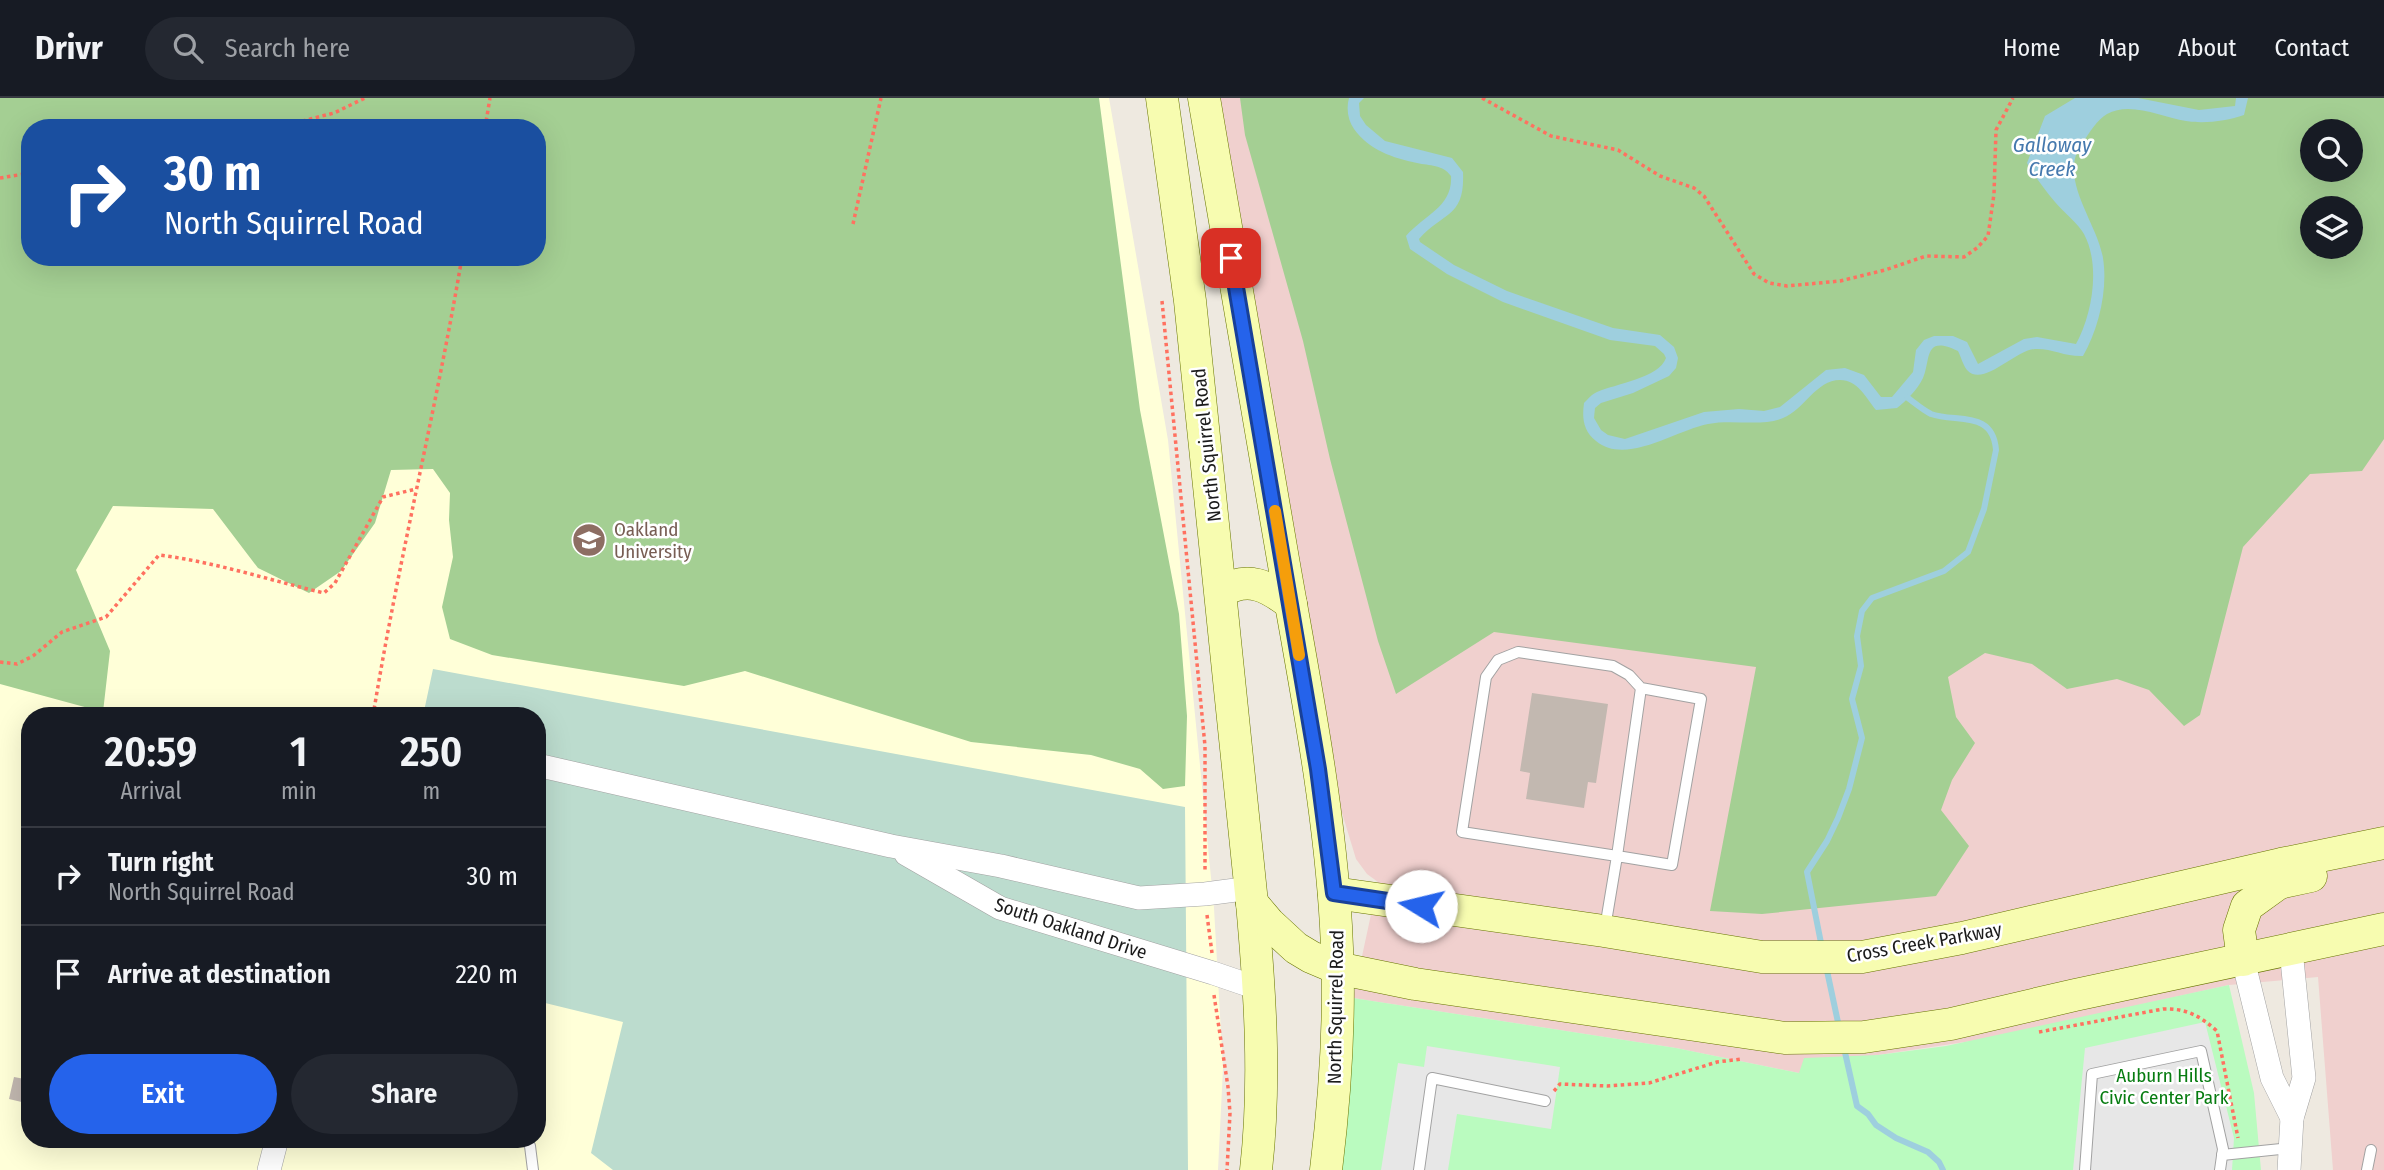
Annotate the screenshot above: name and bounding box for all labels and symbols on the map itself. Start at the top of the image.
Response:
water label: Galloway Creek [2013,132,2092,182]
pin [1201,228,1261,288]
street label: North Squirrel Road [1187,367,1226,523]
place label: Oakland University [614,518,692,563]
school or university icon: Oakland University [570,521,608,559]
position arrow [1384,869,1458,943]
street label: South Oakland Drive [992,893,1150,964]
street label: Cross Creek Parkway [1845,917,2004,967]
street label: North Squirrel Road [1323,930,1348,1084]
park label: Auburn Hills Civic Center Park [2099,1064,2229,1109]

